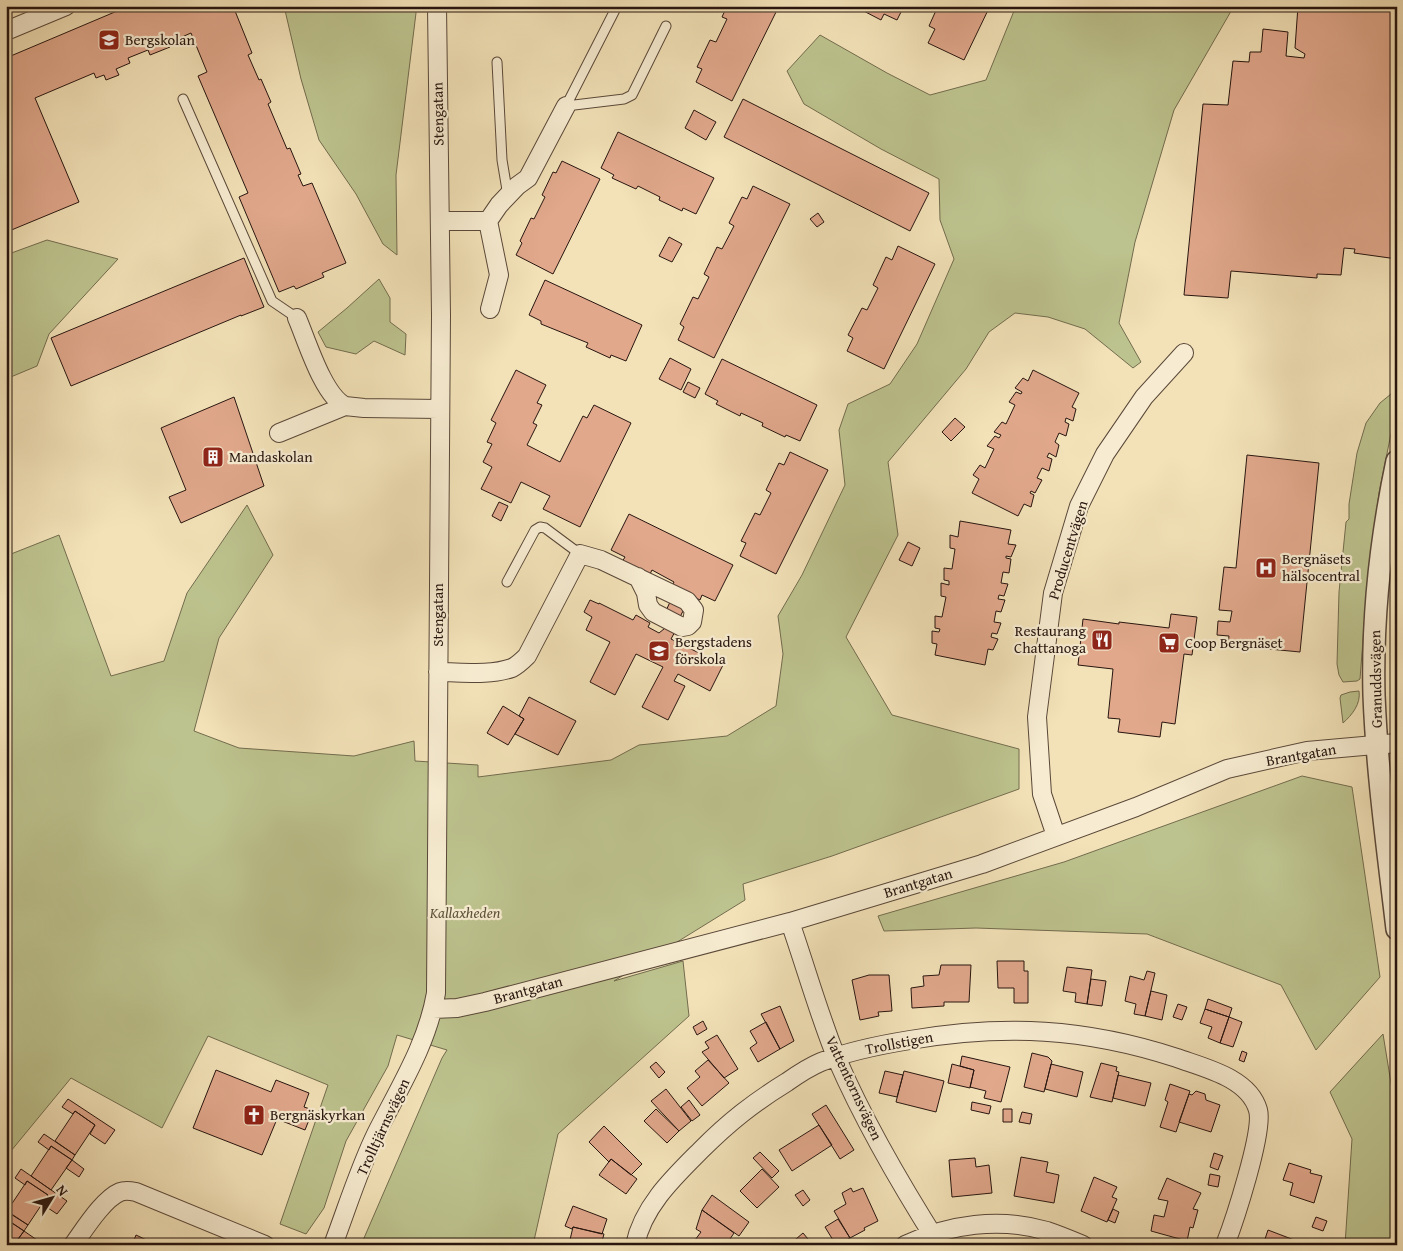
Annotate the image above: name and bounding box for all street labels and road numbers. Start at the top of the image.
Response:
street label: Stengatan [426,82,449,146]
street label: Producentvägen [1042,497,1093,602]
street label: Stengatan [427,583,448,647]
street label: Granuddsvägen [1364,629,1387,728]
street label: Brantgatan [1264,738,1338,771]
street label: Brantgatan [881,862,955,903]
street label: Brantgatan [491,970,565,1009]
street label: Trollstigen [863,1026,935,1059]
street label: Vattentornsvägen [821,1032,888,1144]
street label: Trolltjärnsvägen [351,1074,414,1179]

